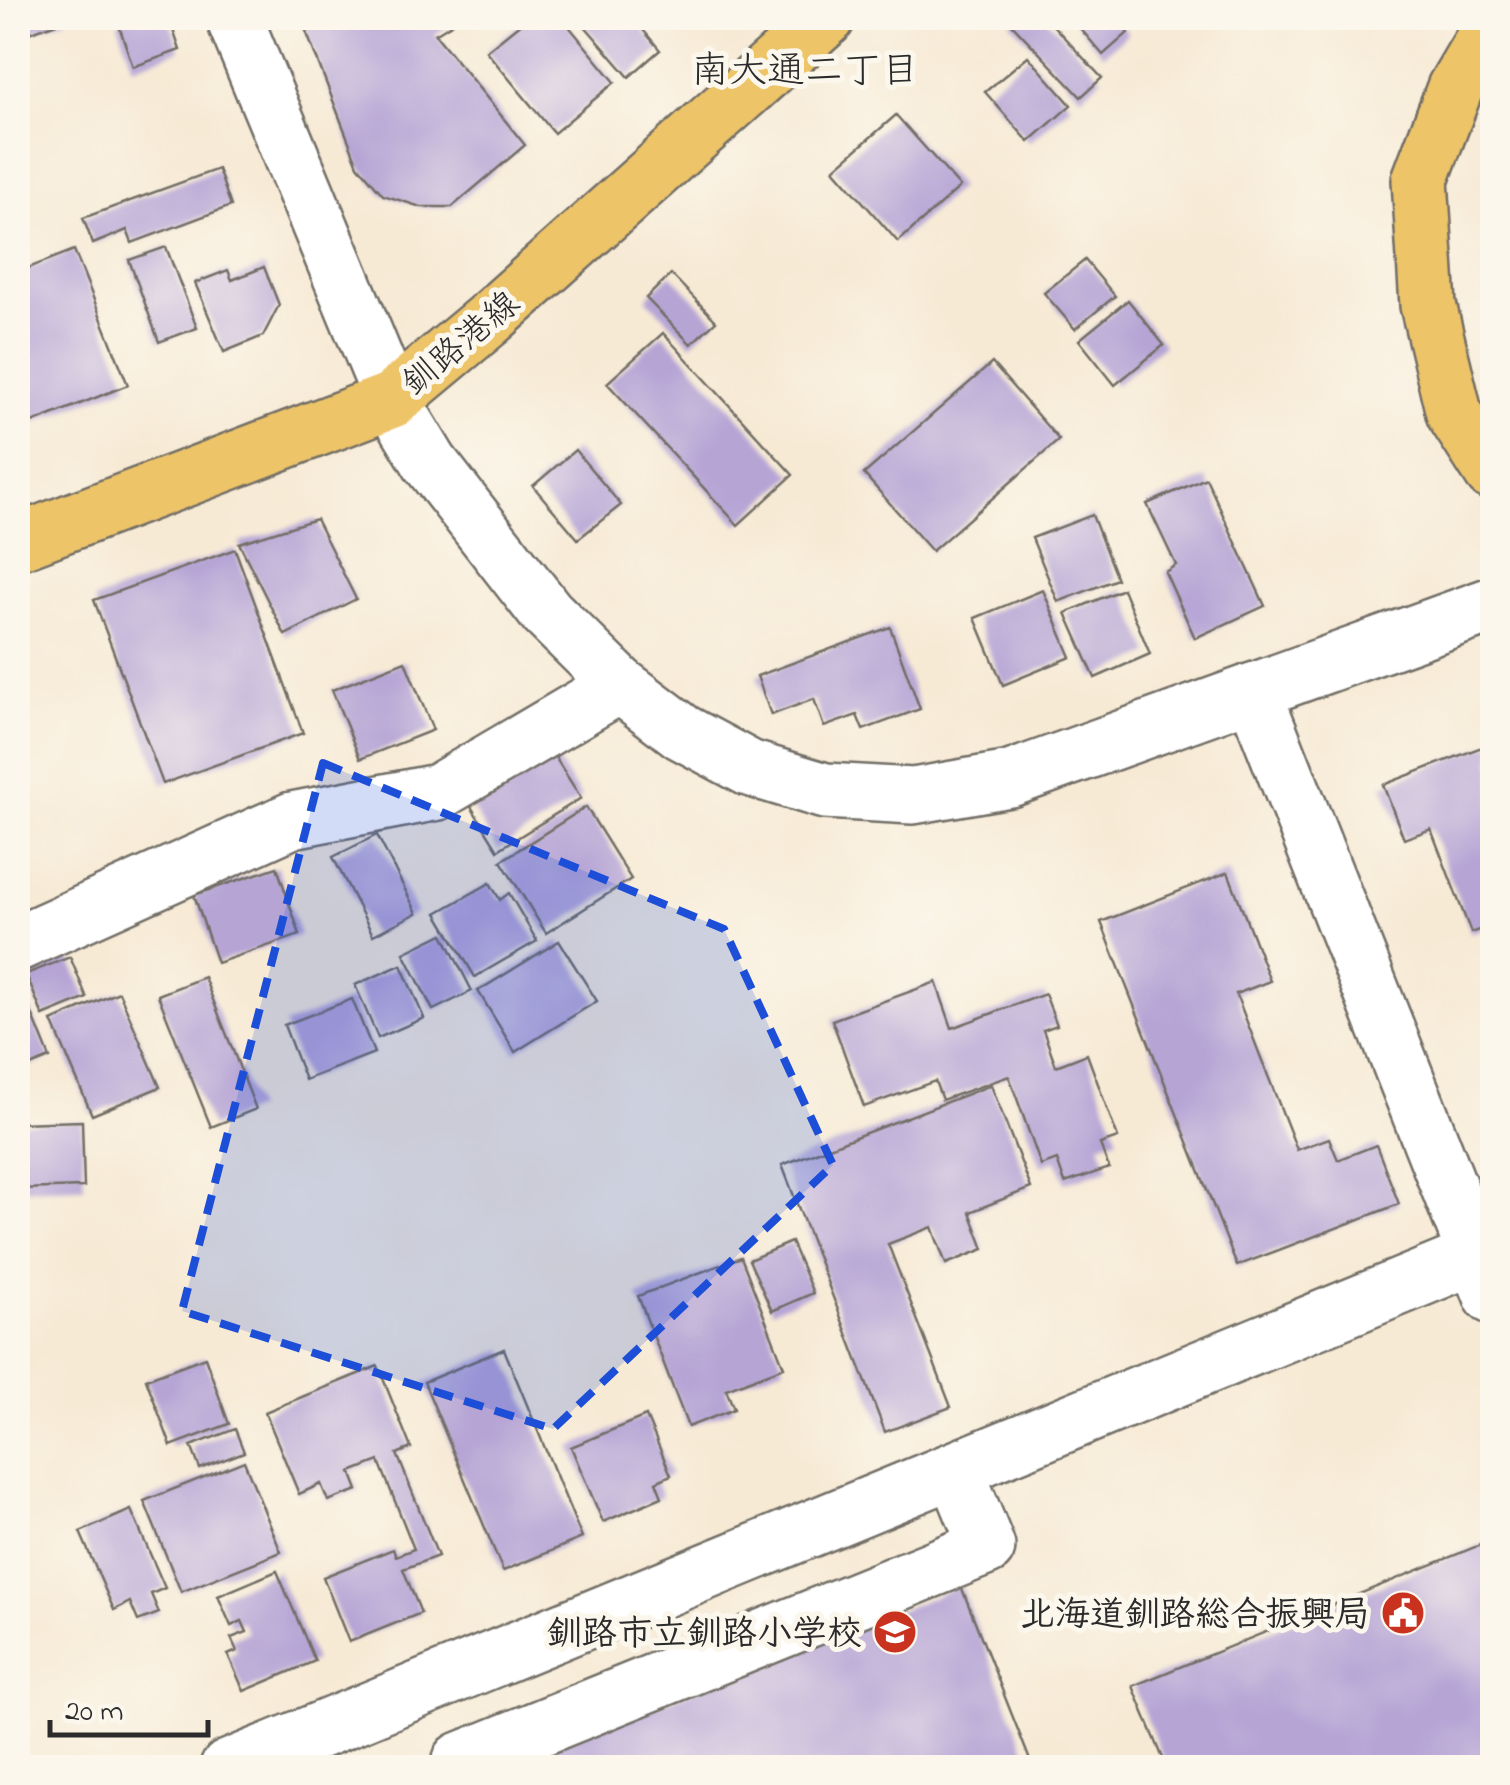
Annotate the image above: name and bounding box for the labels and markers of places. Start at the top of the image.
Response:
public building icon: 北海道釧路総合振興局 [1380,1590,1426,1636]
place label: 北海道釧路総合振興局 [1020,1591,1370,1642]
school or university icon: 釧路市立釧路小学校 [872,1609,918,1655]
place label: 釧路市立釧路小学校 [547,1610,862,1661]

